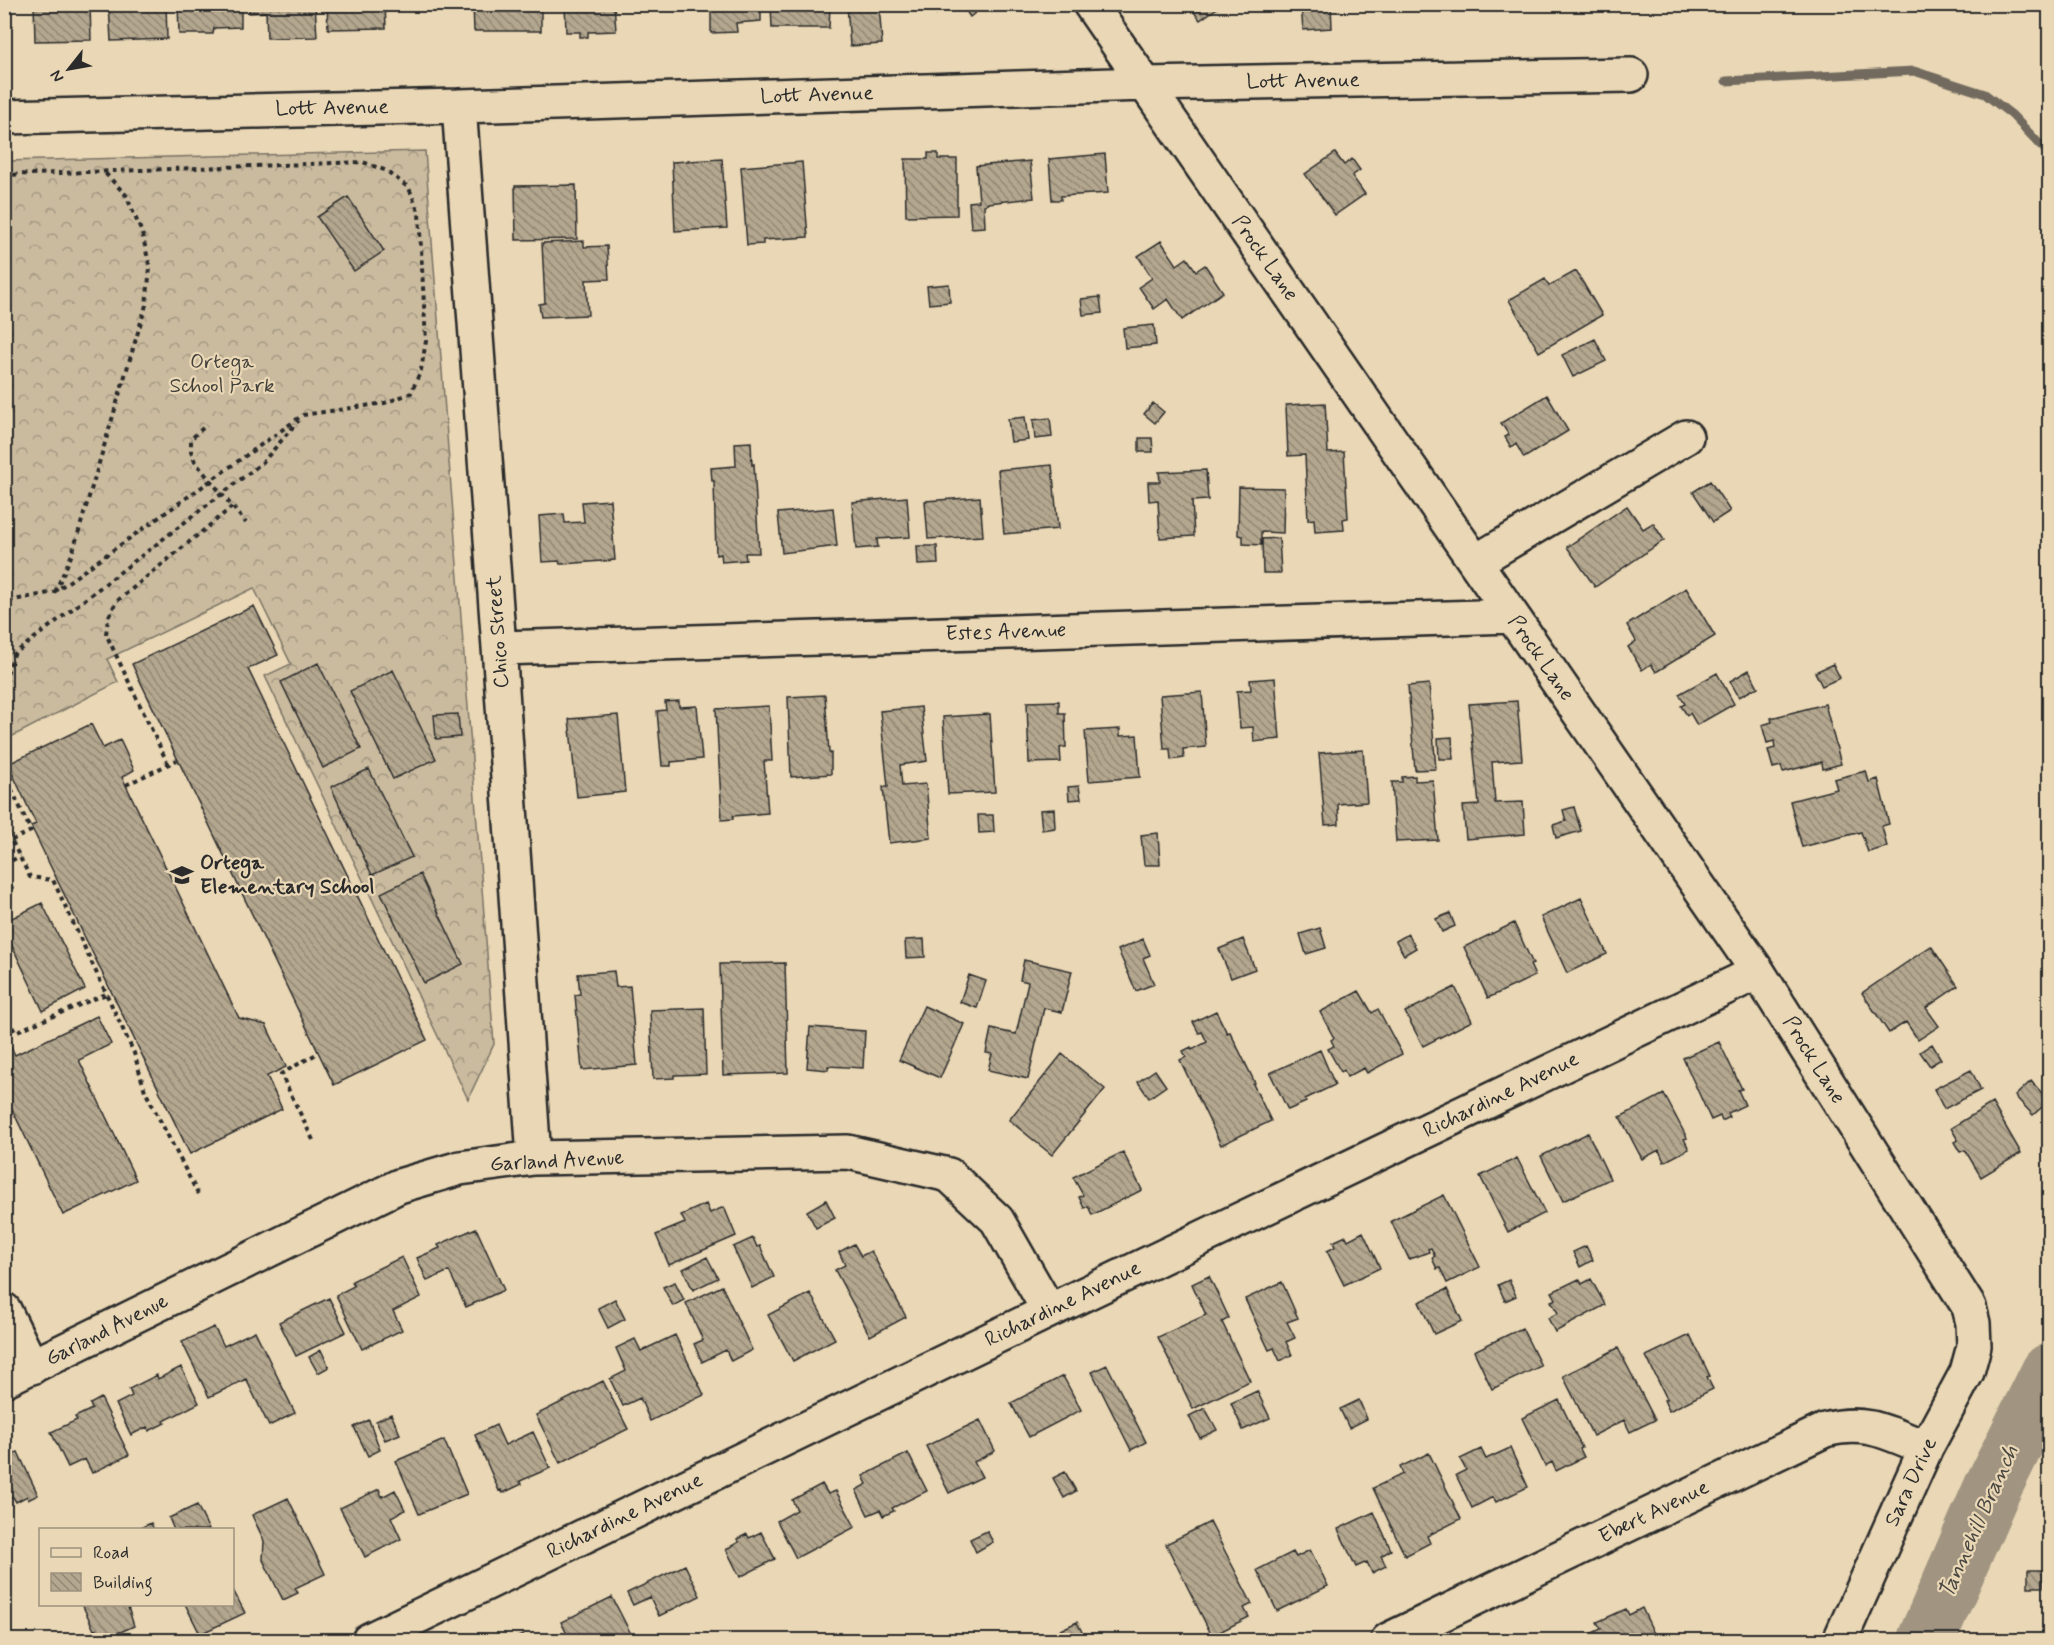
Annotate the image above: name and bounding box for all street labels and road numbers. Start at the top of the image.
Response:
street label: Lott Avenue [1246,66,1360,96]
street label: Lott Avenue [760,79,874,111]
street label: Lott Avenue [275,93,389,123]
street label: Prock Lane [1225,210,1305,306]
street label: Chico Street [480,574,516,689]
street label: Prock Lane [1501,610,1581,706]
street label: Estes Avenue [945,616,1067,648]
street label: Prock Lane [1776,1011,1852,1109]
street label: Richardine Avenue [1418,1045,1584,1145]
street label: Garland Avenue [489,1144,625,1178]
street label: Richardine Avenue [980,1254,1146,1354]
street label: Garland Avenue [41,1287,173,1373]
street label: Sara Drive [1878,1433,1944,1531]
street label: Richardine Avenue [542,1466,708,1566]
street label: Ebert Avenue [1594,1473,1714,1551]

